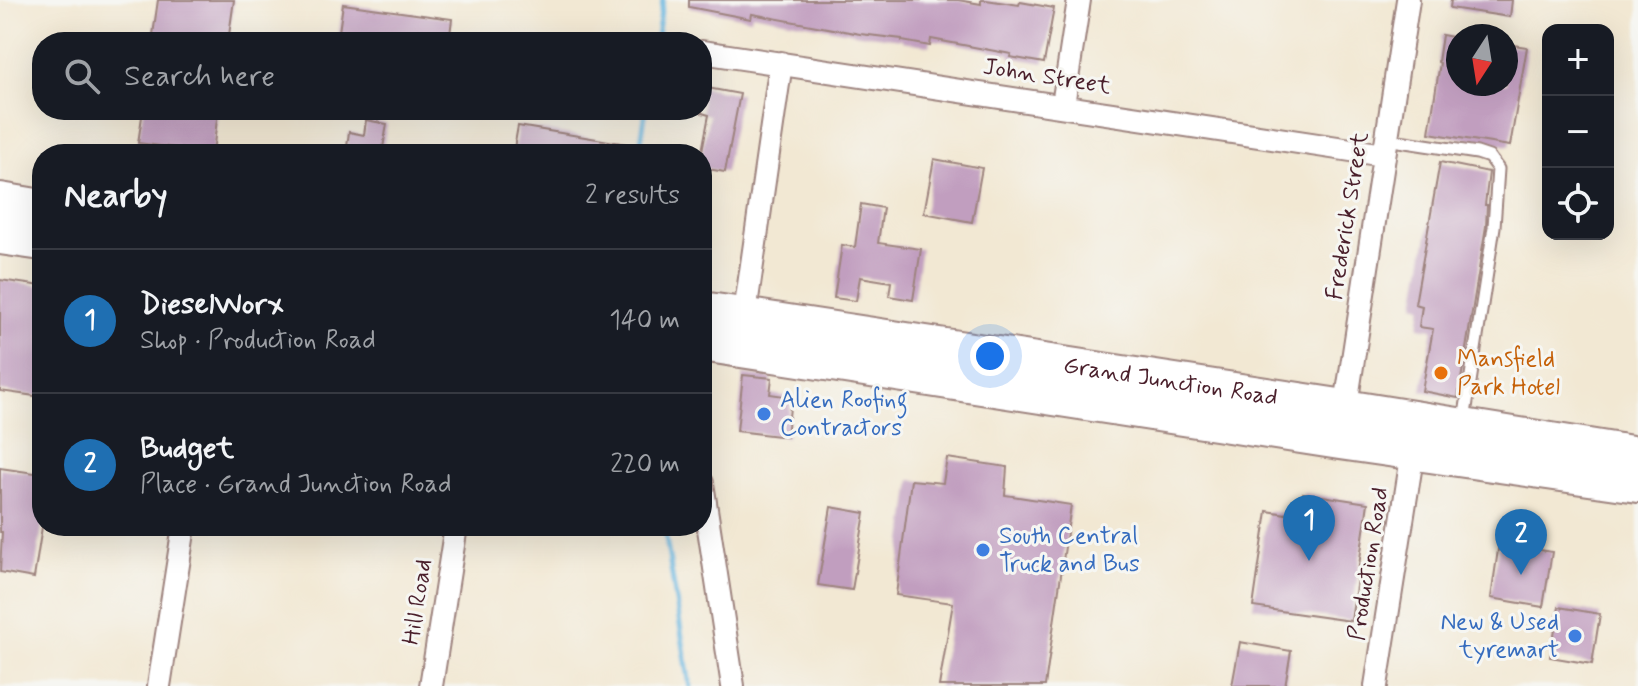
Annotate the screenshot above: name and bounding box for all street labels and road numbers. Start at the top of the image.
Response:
street label: John Street [981,52,1113,102]
street label: Frederick Street [1319,130,1377,302]
street label: Grand Junction Road [1061,350,1280,413]
street label: Production Road [1342,485,1396,643]
street label: Hill Road [396,557,440,647]

